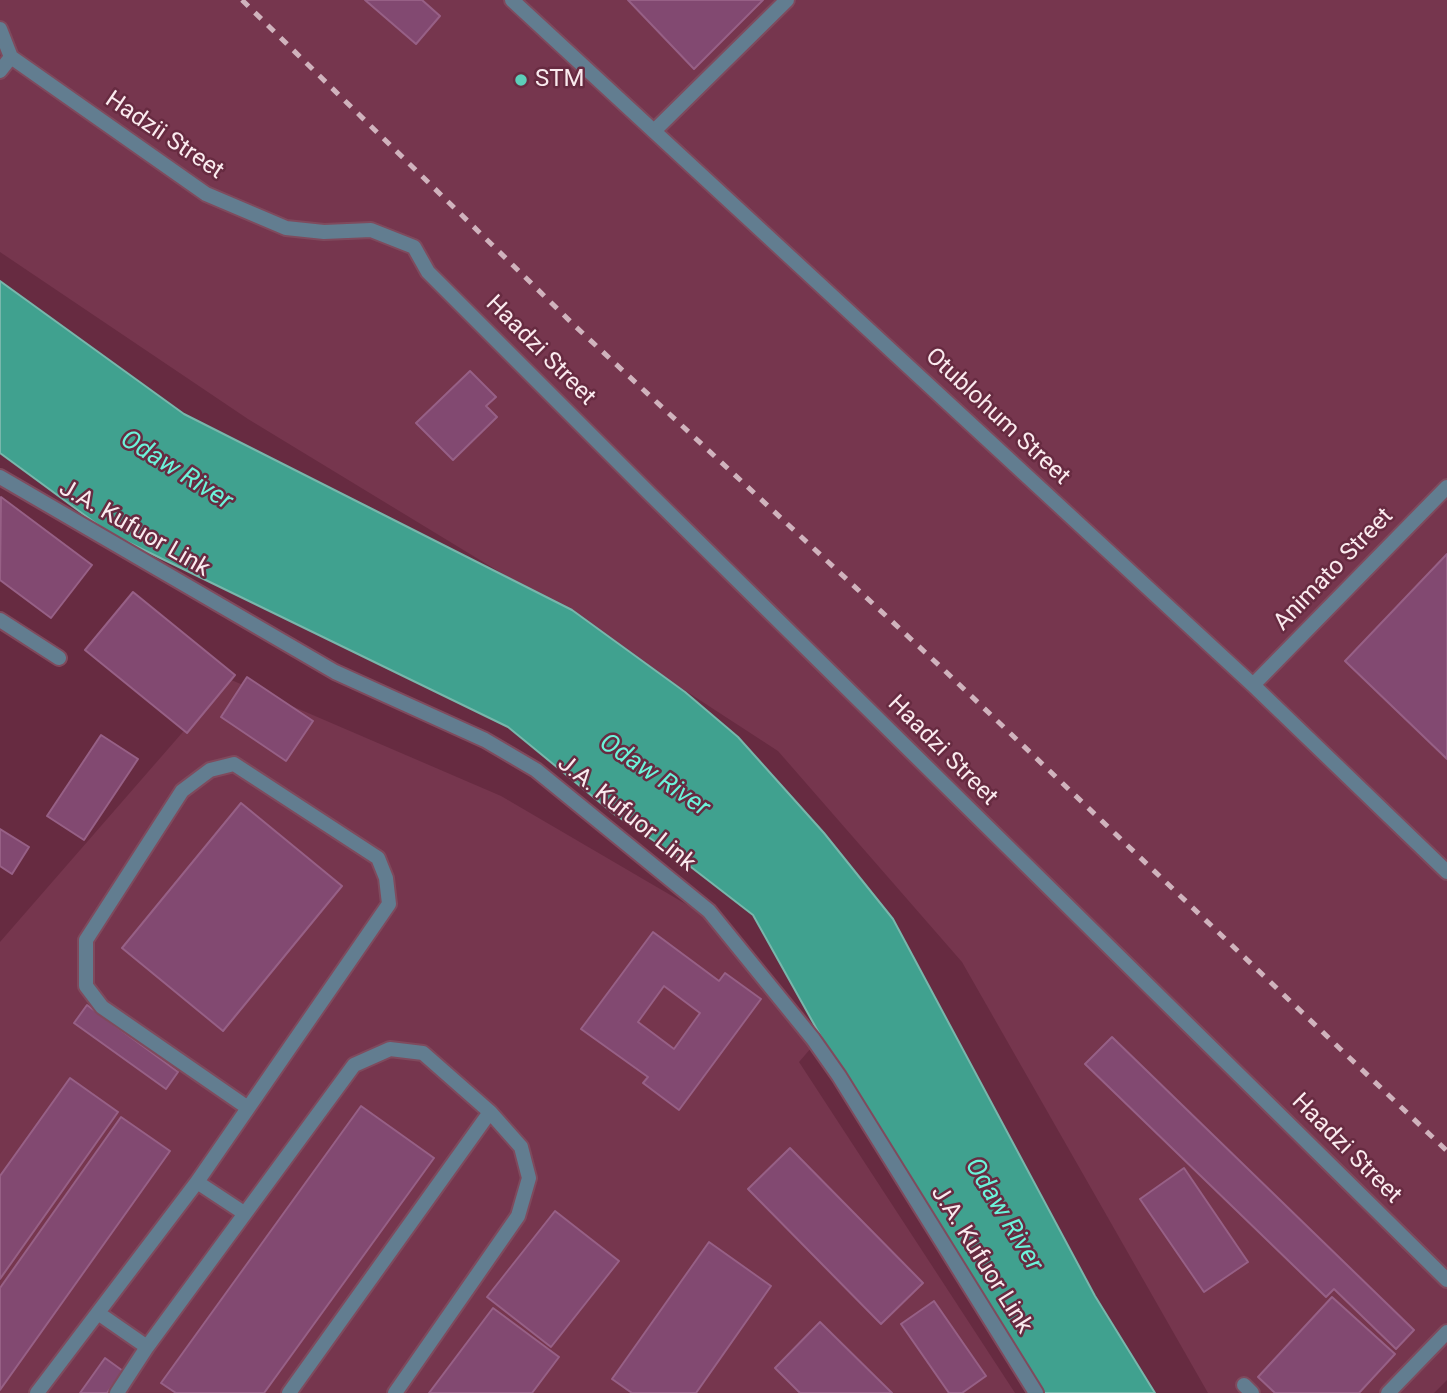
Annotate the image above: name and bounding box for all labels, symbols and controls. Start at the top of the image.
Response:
place label: STM [535,66,585,94]
marker: STM [513,72,529,88]
street label: Hadzii Street [99,86,229,186]
street label: Haadzi Street [479,290,601,412]
street label: Otublohum Street [919,343,1075,491]
water label: Odaw River [114,424,238,518]
street label: J.A. Kufuor Link [54,474,214,584]
street label: Animato Street [1268,503,1400,637]
street label: Haadzi Street [881,690,1003,812]
water label: Odaw River [593,728,715,824]
street label: J.A. Kufuor Link [551,750,701,878]
street label: Haadzi Street [1285,1088,1407,1210]
water label: Odaw River [957,1153,1049,1277]
street label: J.A. Kufuor Link [924,1181,1038,1339]

